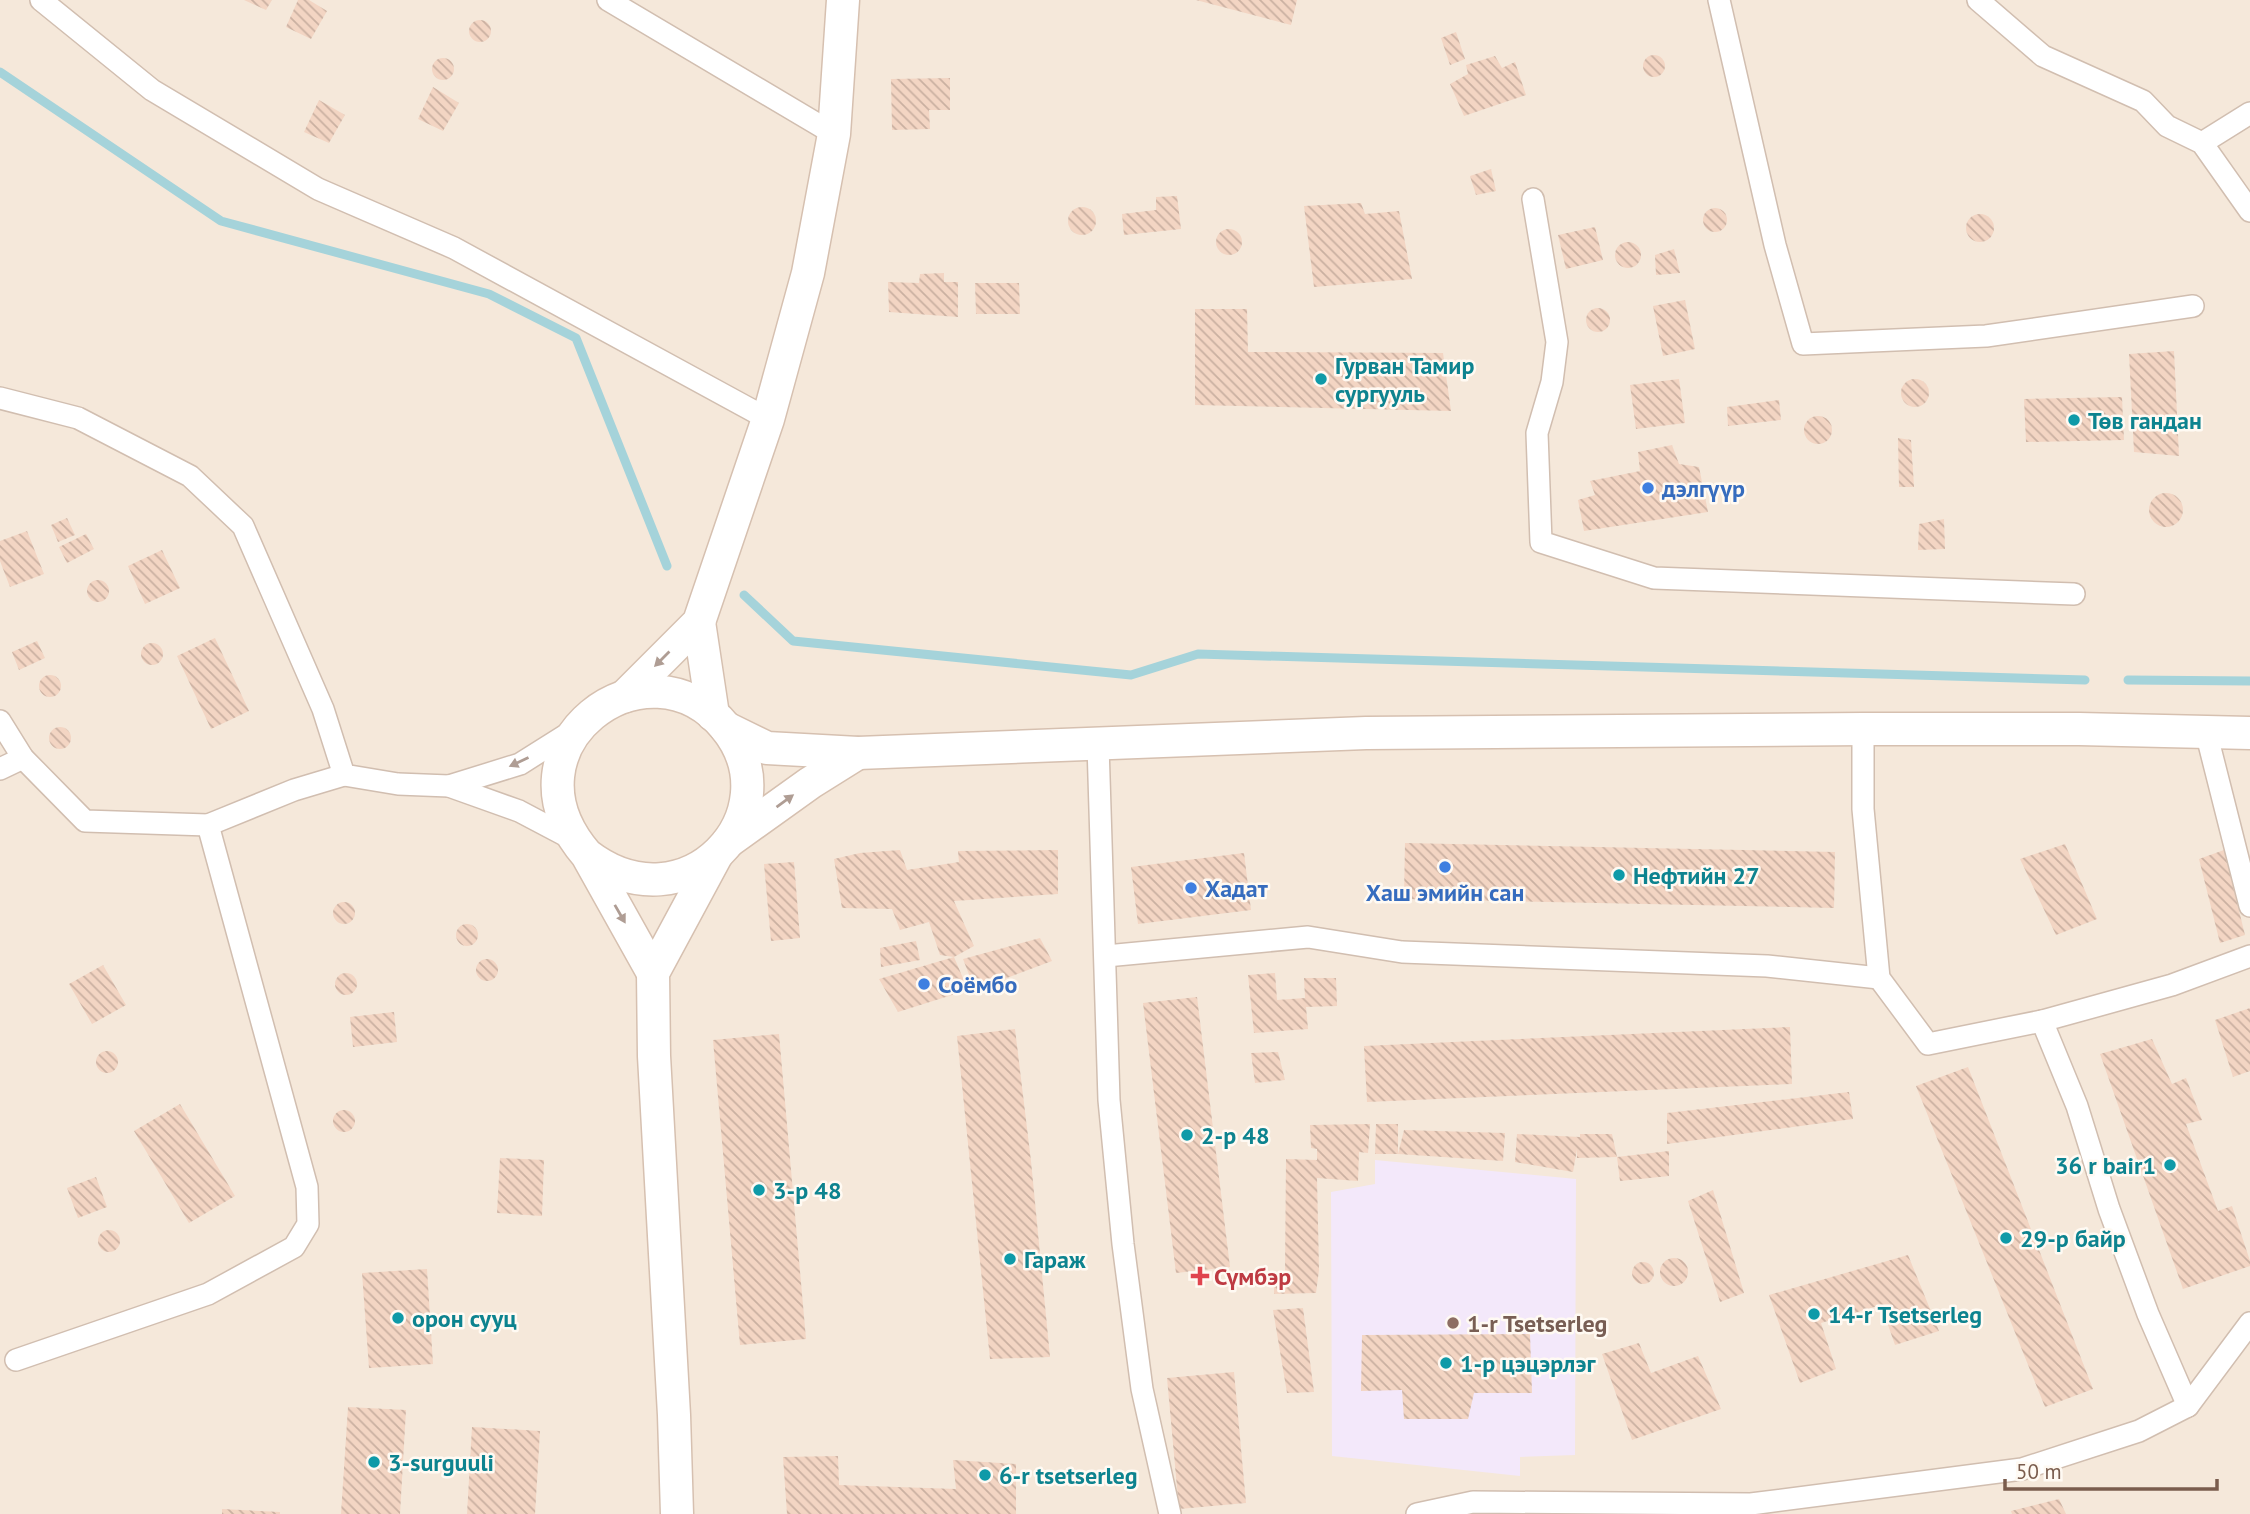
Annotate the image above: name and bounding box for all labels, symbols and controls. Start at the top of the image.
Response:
place label: Гурван Тамир сургууль [1335,350,1474,409]
marker: Гурван Тамир сургууль [1313,371,1329,387]
place label: Төв гандан [2088,405,2202,436]
marker: Төв гандан [2066,412,2082,428]
place label: дэлгүүр [1661,473,1745,504]
marker: дэлгүүр [1640,480,1656,496]
one-way arrow [654,651,670,667]
one-way arrow [509,757,529,768]
one-way arrow [775,794,794,808]
marker: Хаш эмийн сан [1437,859,1453,875]
place label: Нефтийн 27 [1633,860,1760,891]
marker: Нефтийн 27 [1611,867,1627,883]
place label: Хадат [1205,873,1269,904]
place label: Хаш эмийн сан [1366,877,1524,908]
marker: Хадат [1183,880,1199,896]
one-way arrow [614,904,626,924]
place label: Соёмбо [938,969,1018,1000]
marker: Соёмбо [916,976,932,992]
place label: 2-р 48 [1201,1120,1270,1151]
marker: 2-р 48 [1179,1127,1195,1143]
place label: 36 r bair1 [2055,1150,2156,1181]
marker: 36 r bair1 [2162,1157,2178,1173]
place label: 3-р 48 [773,1175,842,1206]
marker: 3-р 48 [751,1182,767,1198]
place label: 29-р байр [2020,1223,2126,1254]
marker: 29-р байр [1998,1230,2014,1246]
place label: Гараж [1024,1244,1086,1275]
marker: Гараж [1002,1251,1018,1267]
place label: Сүмбэр [1214,1261,1291,1292]
marker: Сүмбэр [1192,1268,1208,1284]
place label: 14-r Tsetserleg [1828,1299,1982,1330]
place label: орон сууц [412,1303,517,1334]
marker: 14-r Tsetserleg [1806,1306,1822,1322]
place label: 1-r Tsetserleg [1467,1308,1607,1339]
marker: орон сууц [390,1310,406,1326]
marker: 1-r Tsetserleg [1445,1315,1461,1331]
place label: 1-р цэцэрлэг [1460,1348,1596,1379]
marker: 1-р цэцэрлэг [1438,1355,1454,1371]
place label: 3-surguuli [388,1447,494,1478]
scale bar [2005,1448,2217,1492]
marker: 3-surguuli [366,1454,382,1470]
text: 50 m [2016,1458,2062,1485]
place label: 6-r tsetserleg [999,1460,1138,1491]
marker: 6-r tsetserleg [977,1467,993,1483]

